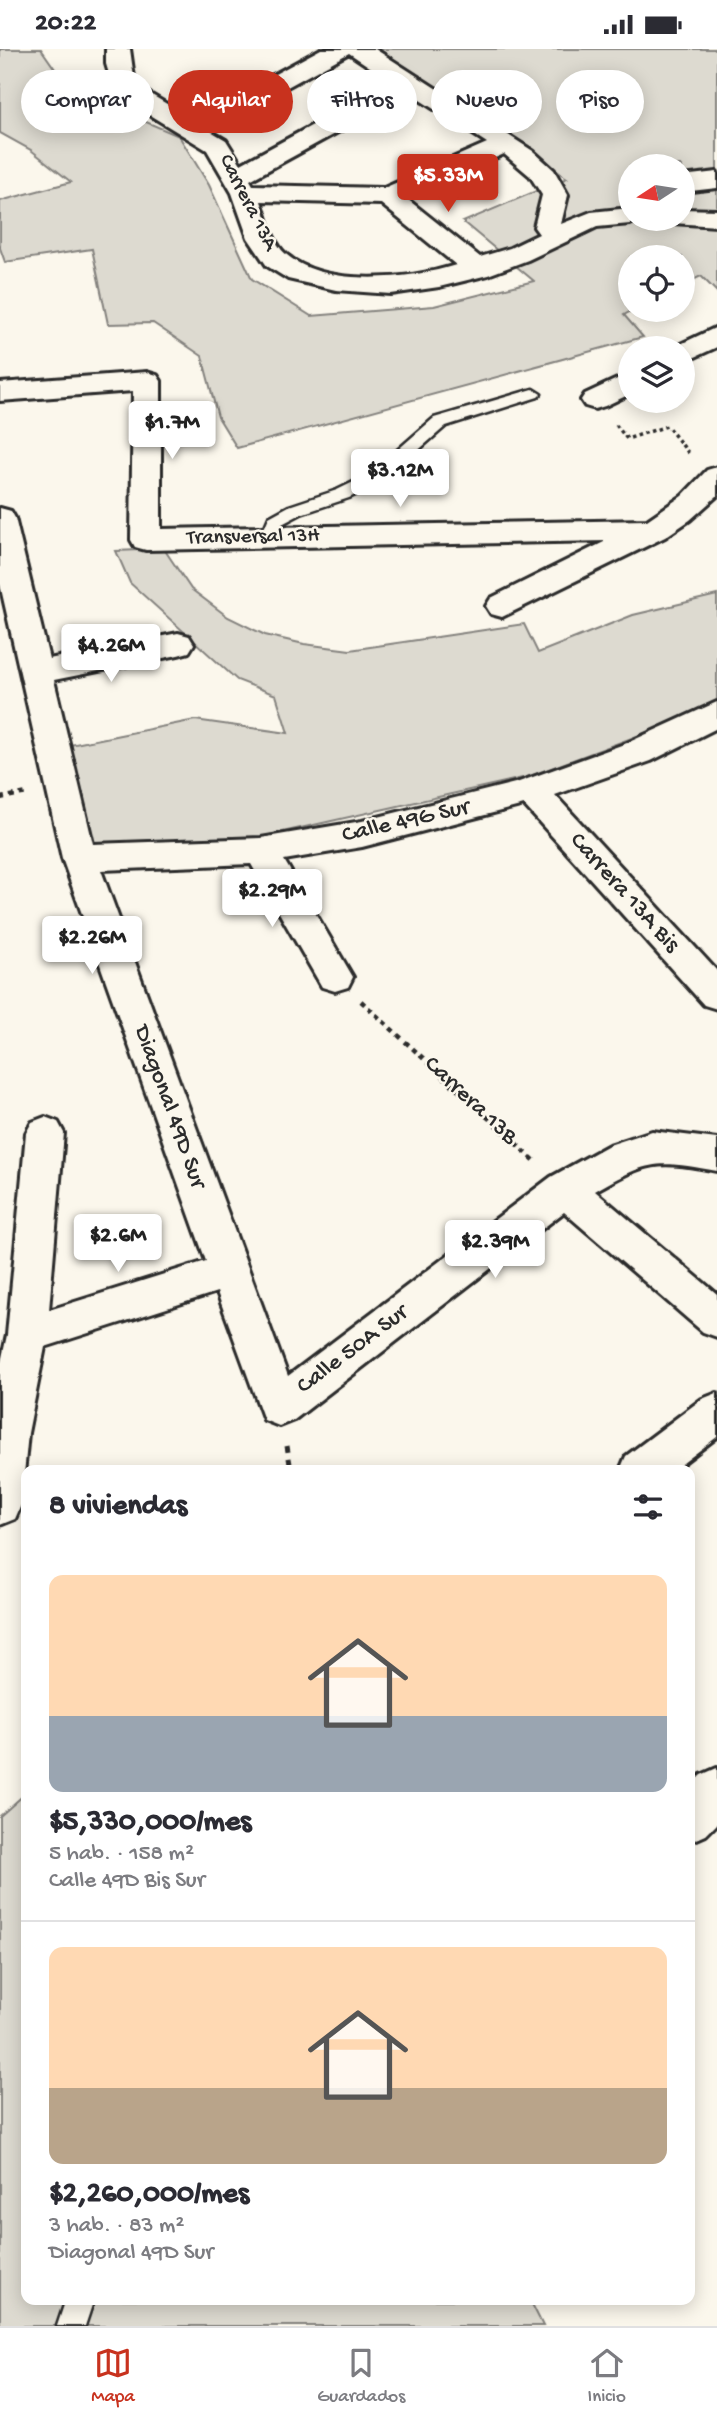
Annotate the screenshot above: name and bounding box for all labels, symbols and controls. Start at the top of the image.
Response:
text: 20:22 [35,9,96,40]
chip: Comprar [21,70,154,133]
chip: Alquilar [168,70,293,133]
chip: Filtros [307,70,417,133]
chip: Nuevo [431,70,542,133]
chip: Piso [556,70,644,133]
street label: Carrera 13A [212,151,283,257]
north arrow [618,154,695,231]
map controls [618,154,695,413]
pin: $5.33M [391,155,505,214]
text: $5.33M [413,163,483,190]
button: locate [618,245,695,322]
button: layers [618,336,695,413]
pin: $1.7M [123,401,221,461]
text: $1.7M [145,410,199,437]
pin: $3.12M [343,449,457,509]
text: $3.12M [367,458,433,485]
street label: Transversal 13H [185,524,321,552]
pin: $4.26M [54,625,168,684]
text: $4.26M [77,633,145,660]
street label: Calle 49G Sur [339,793,475,851]
street label: Carrera 13A Bis [563,827,686,960]
pin: $2.29M [215,869,329,929]
text: $2.29M [238,878,306,905]
pin: $2.26M [35,916,149,976]
text: $2.26M [58,925,126,952]
street label: Diagonal 49D Sur [125,1020,213,1195]
street label: Carrera 13B [417,1050,523,1152]
pin: $2.6M [69,1215,167,1274]
pin: $2.39M [438,1221,552,1280]
text: $2.6M [90,1223,146,1250]
text: $2.39M [461,1229,529,1256]
street label: Calle 50A Sur [292,1297,416,1401]
icon: filters [629,1488,667,1526]
text: 8 viviendas [49,1490,187,1525]
icon: home [295,1620,421,1746]
text: $5,330,000/mes [49,1806,251,1841]
text: 5 hab. · 158 m² [49,1841,194,1868]
text: Calle 49D Bis Sur [49,1868,205,1895]
icon: home [295,1992,421,2118]
text: $2,260,000/mes [49,2178,249,2213]
text: 3 hab. · 83 m² [49,2213,184,2240]
text: Diagonal 49D Sur [49,2240,213,2267]
tab: Mapa [91,2344,135,2409]
tab: Guardados [317,2344,405,2409]
tab: Inicio [588,2344,626,2409]

